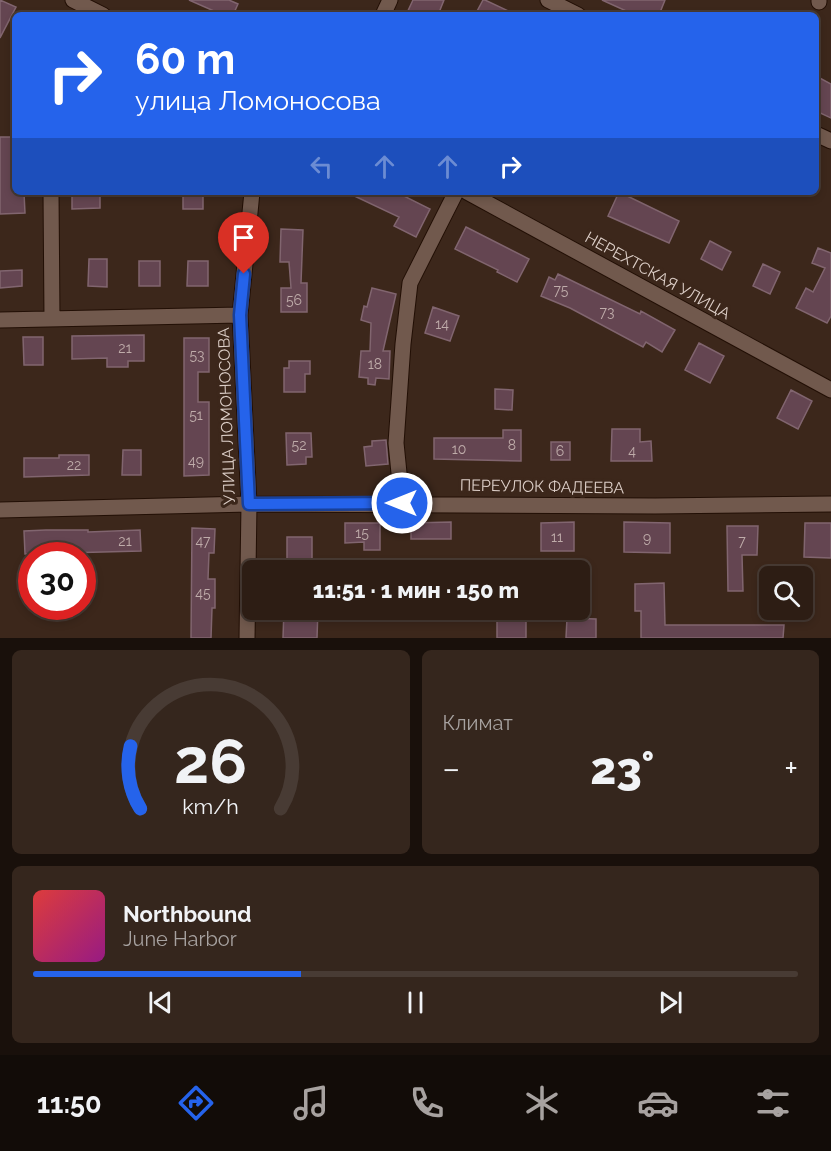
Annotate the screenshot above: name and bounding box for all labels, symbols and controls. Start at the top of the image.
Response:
text: 60 m [135,35,235,84]
icon: right [36,36,114,114]
text: улица Ломоносова [135,85,381,116]
icon: left [305,150,338,183]
icon: ahead [368,150,401,183]
icon: ahead [431,150,464,183]
icon: right [494,150,527,183]
pin [218,212,269,274]
icon: arrive [227,221,260,254]
street label: НЕРЕХТСКАЯ УЛИЦА [582,228,734,323]
house number: 75 [554,282,569,298]
house number: 56 [286,292,302,308]
house number: 73 [600,304,614,320]
house number: 14 [435,316,449,332]
street label: УЛИЦА ЛОМОНОСОВА [214,327,239,505]
house number: 21 [118,340,132,356]
house number: 53 [189,347,205,363]
house number: 18 [368,356,382,372]
house number: 51 [189,407,203,423]
house number: 52 [292,437,306,453]
house number: 8 [508,437,516,453]
house number: 10 [452,441,466,457]
house number: 6 [556,443,564,459]
house number: 4 [628,443,636,459]
house number: 49 [188,453,204,469]
house number: 22 [67,457,81,473]
position arrow [370,471,434,535]
street label: ПЕРЕУЛОК ФАДЕЕВА [460,476,625,497]
house number: 15 [355,525,369,541]
house number: 11 [551,529,563,545]
house number: 9 [643,530,651,546]
house number: 21 [118,533,132,549]
house number: 47 [195,533,211,549]
house number: 7 [738,533,746,549]
speed limit sign: 30 [18,542,96,620]
map controls [759,566,813,620]
button: search [759,566,813,620]
text: 11:51 · 1 мин · 150 m [313,577,519,603]
house number: 45 [195,585,211,601]
text: Климат [443,711,513,735]
text: 26 [174,724,247,798]
text: 23° [590,742,654,795]
text: − [443,749,460,788]
text: + [784,749,798,788]
text: km/h [182,794,239,819]
text: Northbound [123,901,252,927]
text: June Harbor [123,927,237,951]
icon: previous [144,986,177,1019]
icon: pause [399,986,432,1019]
icon: next [654,986,687,1019]
icon: directions [175,1082,217,1124]
icon: music [290,1082,332,1124]
icon: phone [406,1082,448,1124]
icon: climate [521,1082,563,1124]
icon: car [637,1082,679,1124]
icon: filters [752,1082,794,1124]
text: 11:50 [37,1088,102,1119]

